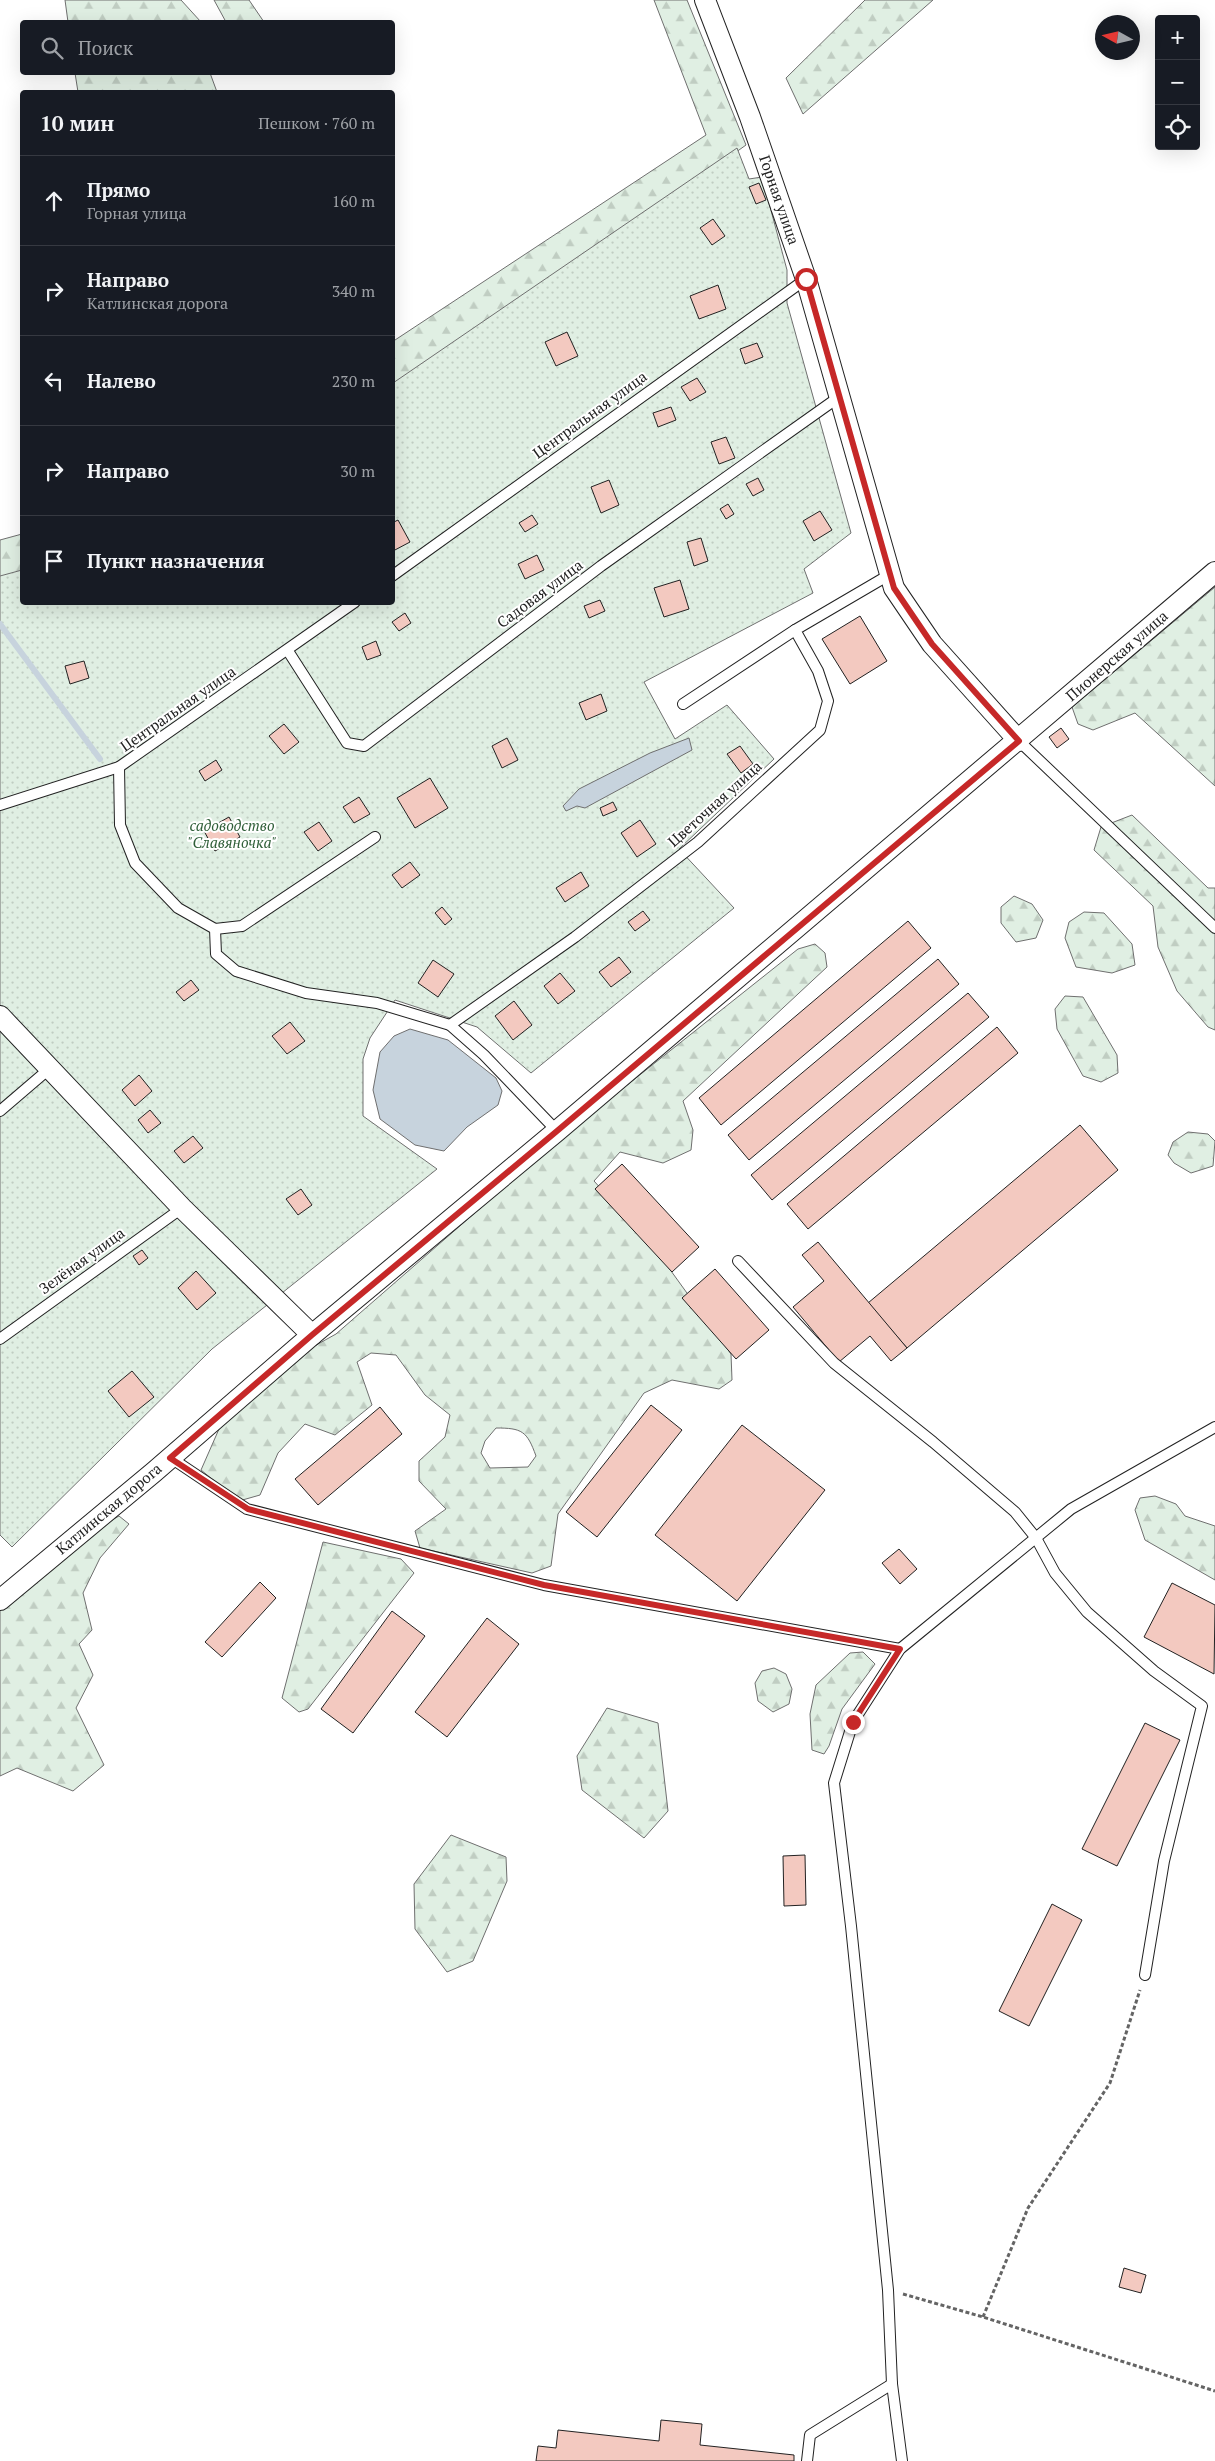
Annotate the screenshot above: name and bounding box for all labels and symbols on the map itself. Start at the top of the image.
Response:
north arrow [1095,15,1140,60]
street label: Горная улица [755,152,805,247]
route start [795,268,818,291]
street label: Центральная улица [528,366,651,462]
street label: Садовая улица [492,554,587,632]
street label: Пионерская улица [1061,605,1172,705]
street label: Центральная улица [116,661,239,756]
street label: Цветочная улица [663,755,766,851]
park label: садоводство "Славяночка" [187,815,277,852]
street label: Зелёная улица [35,1222,128,1298]
street label: Катлинская дорога [51,1458,166,1558]
route end [842,1711,865,1734]

